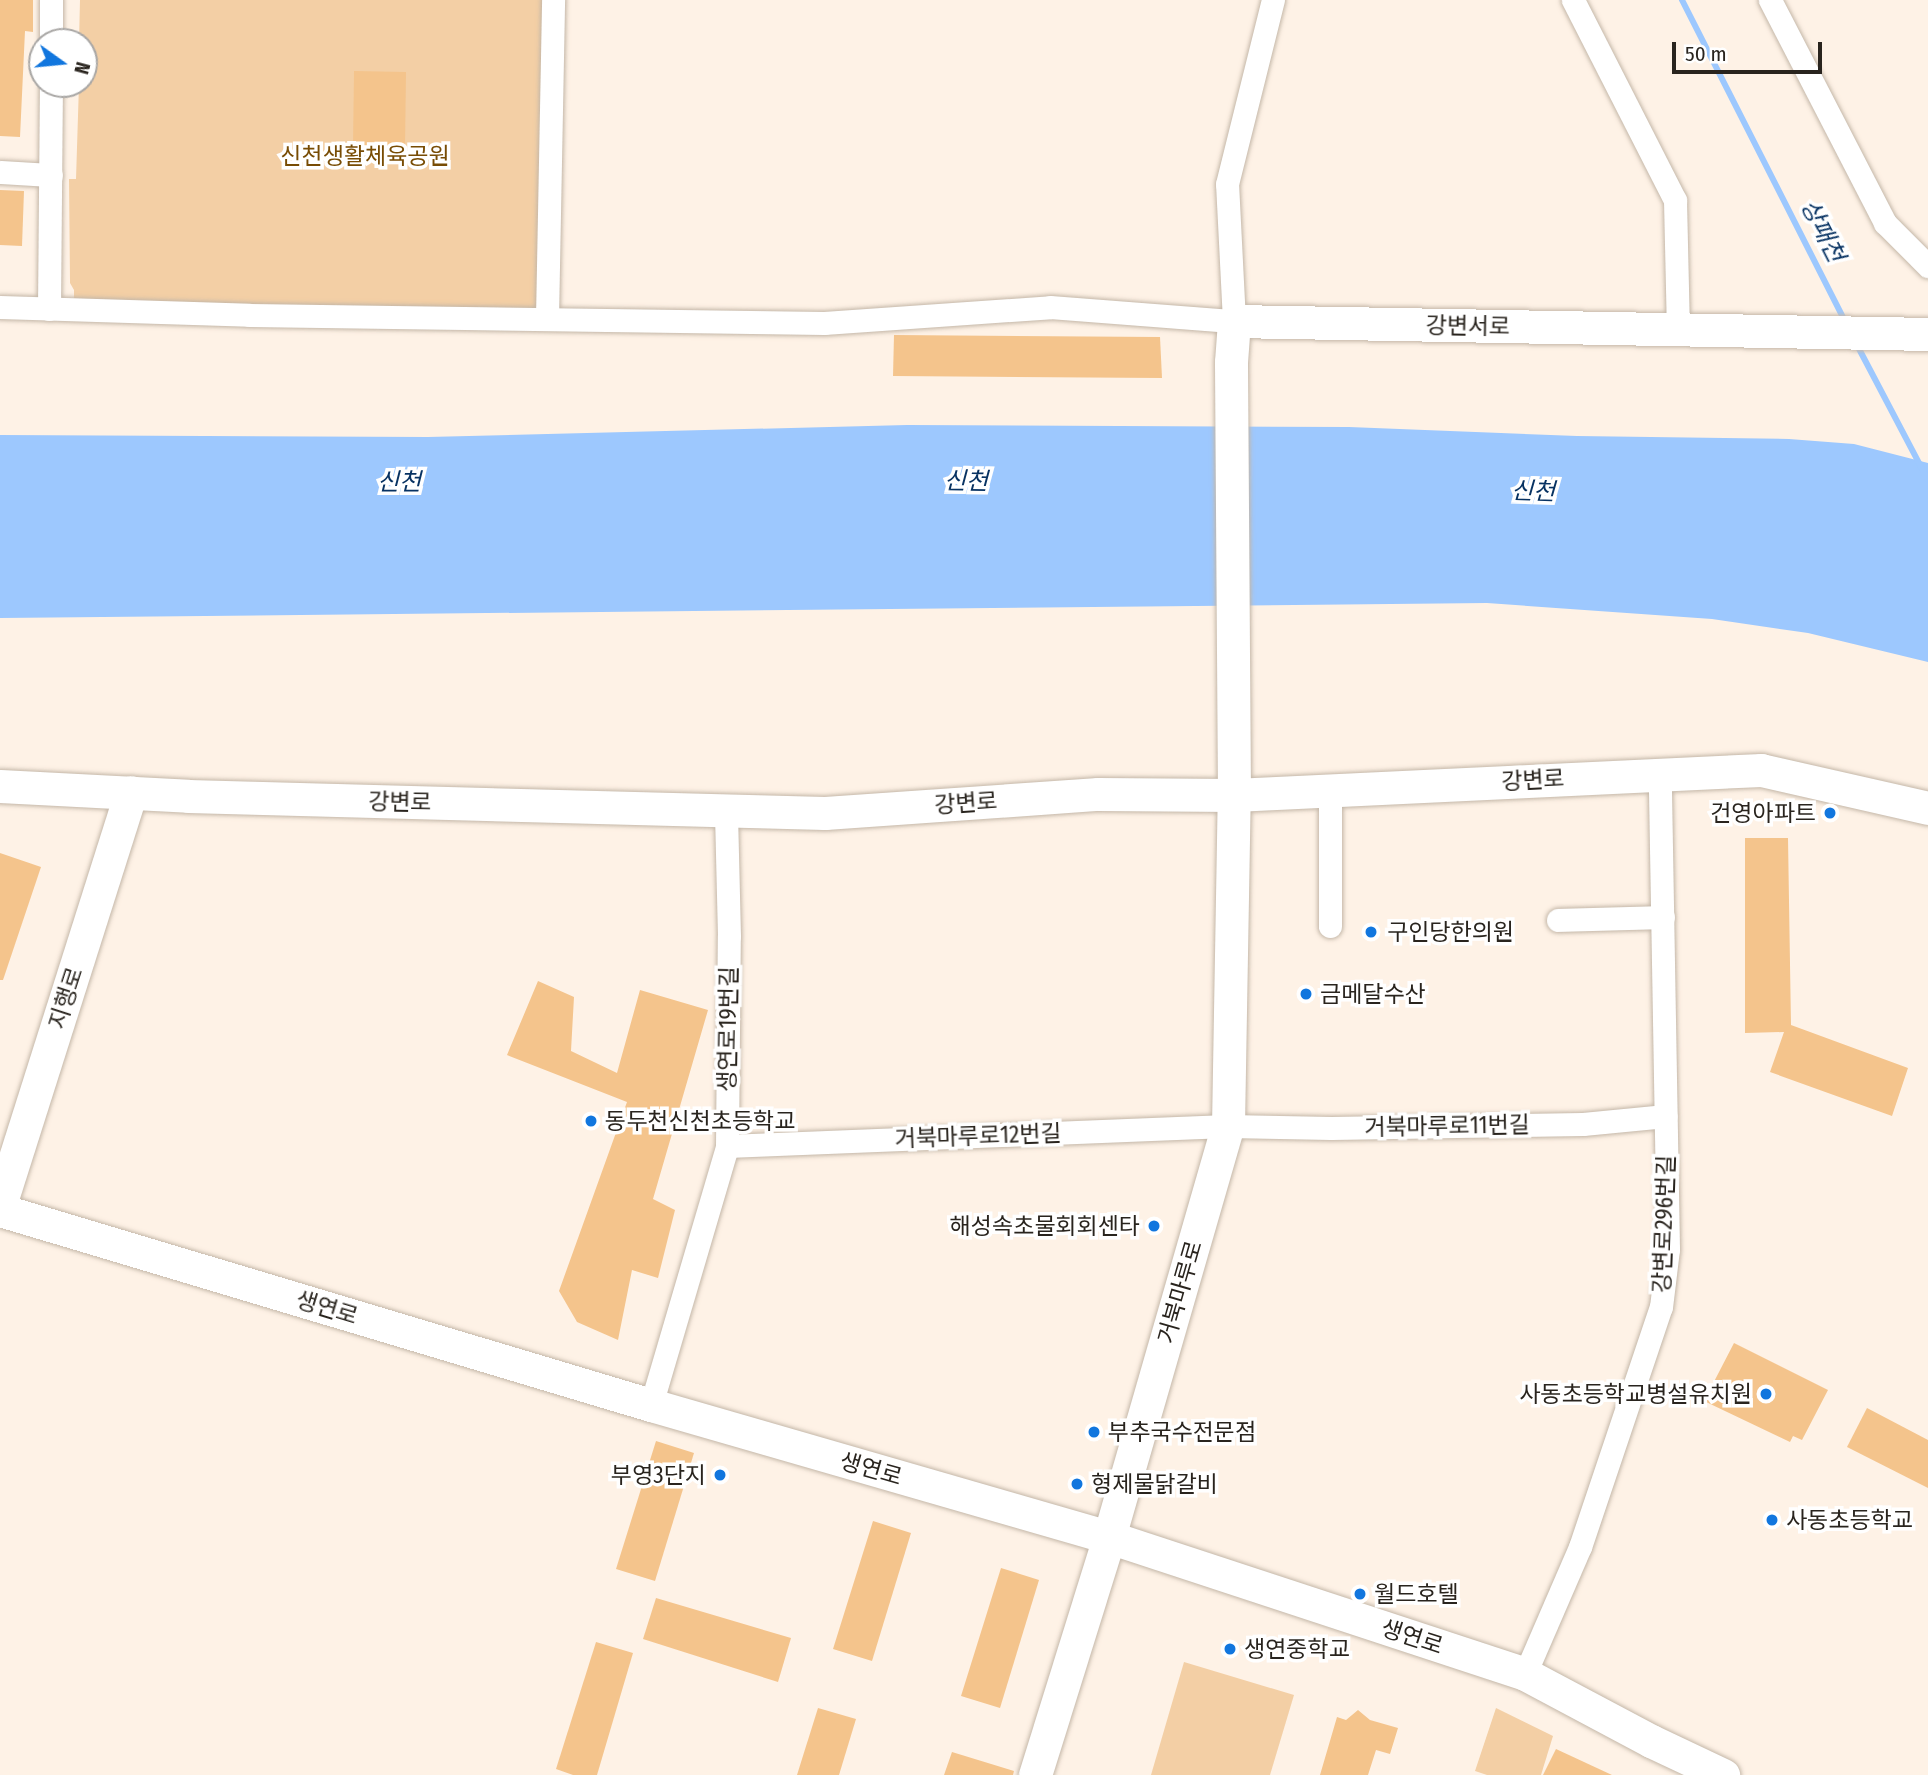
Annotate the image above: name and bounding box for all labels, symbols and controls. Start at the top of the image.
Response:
north arrow [28,28,98,98]
scale bar [1676,28,1826,72]
text: 50 m [1685,41,1727,67]
text: N [69,60,94,77]
park label: 신천생활체육공원 [280,142,450,170]
water label: 상패천 [1794,195,1850,267]
street label: 강변서로 [1425,311,1511,341]
water label: 신천 [944,467,988,497]
water label: 신천 [377,469,421,497]
water label: 신천 [1510,477,1556,507]
street label: 강변로 [1501,765,1565,795]
street label: 강변로 [933,787,999,819]
street label: 강변로 [368,788,432,816]
place label: 건영아파트 [1710,799,1816,827]
marker: 건영아파트 [1822,805,1838,821]
place label: 구인당한의원 [1387,918,1514,946]
marker: 구인당한의원 [1361,922,1381,942]
street label: 지행로 [43,964,89,1032]
street label: 생연로19번길 [713,966,743,1092]
place label: 금메달수산 [1320,980,1426,1008]
marker: 금메달수산 [1298,986,1314,1002]
place label: 동두천신천초등학교 [605,1107,795,1135]
street label: 거북마루로11번길 [1364,1111,1530,1141]
marker: 동두천신천초등학교 [583,1113,599,1129]
street label: 거북마루로12번길 [894,1119,1062,1153]
street label: 강변로296번길 [1648,1154,1680,1294]
place label: 해성속초물회회센타 [950,1212,1140,1240]
marker: 해성속초물회회센타 [1146,1218,1162,1234]
street label: 거북마루로 [1152,1237,1208,1347]
street label: 생연로 [293,1286,361,1330]
place label: 사동초등학교병설유치원 [1519,1380,1752,1408]
marker: 사동초등학교병설유치원 [1758,1386,1774,1402]
place label: 부추국수전문점 [1108,1418,1256,1446]
marker: 부추국수전문점 [1086,1424,1102,1440]
street label: 생연로 [837,1447,905,1491]
place label: 부영3단지 [611,1461,706,1489]
marker: 부영3단지 [712,1467,728,1483]
place label: 형제물닭갈비 [1091,1470,1218,1498]
marker: 형제물닭갈비 [1069,1476,1085,1492]
place label: 사동초등학교 [1786,1506,1913,1534]
marker: 사동초등학교 [1764,1512,1780,1528]
place label: 월드호텔 [1374,1580,1459,1608]
marker: 월드호텔 [1352,1586,1368,1602]
street label: 생연로 [1378,1614,1446,1660]
place label: 생연중학교 [1244,1635,1350,1663]
marker: 생연중학교 [1222,1641,1238,1657]

